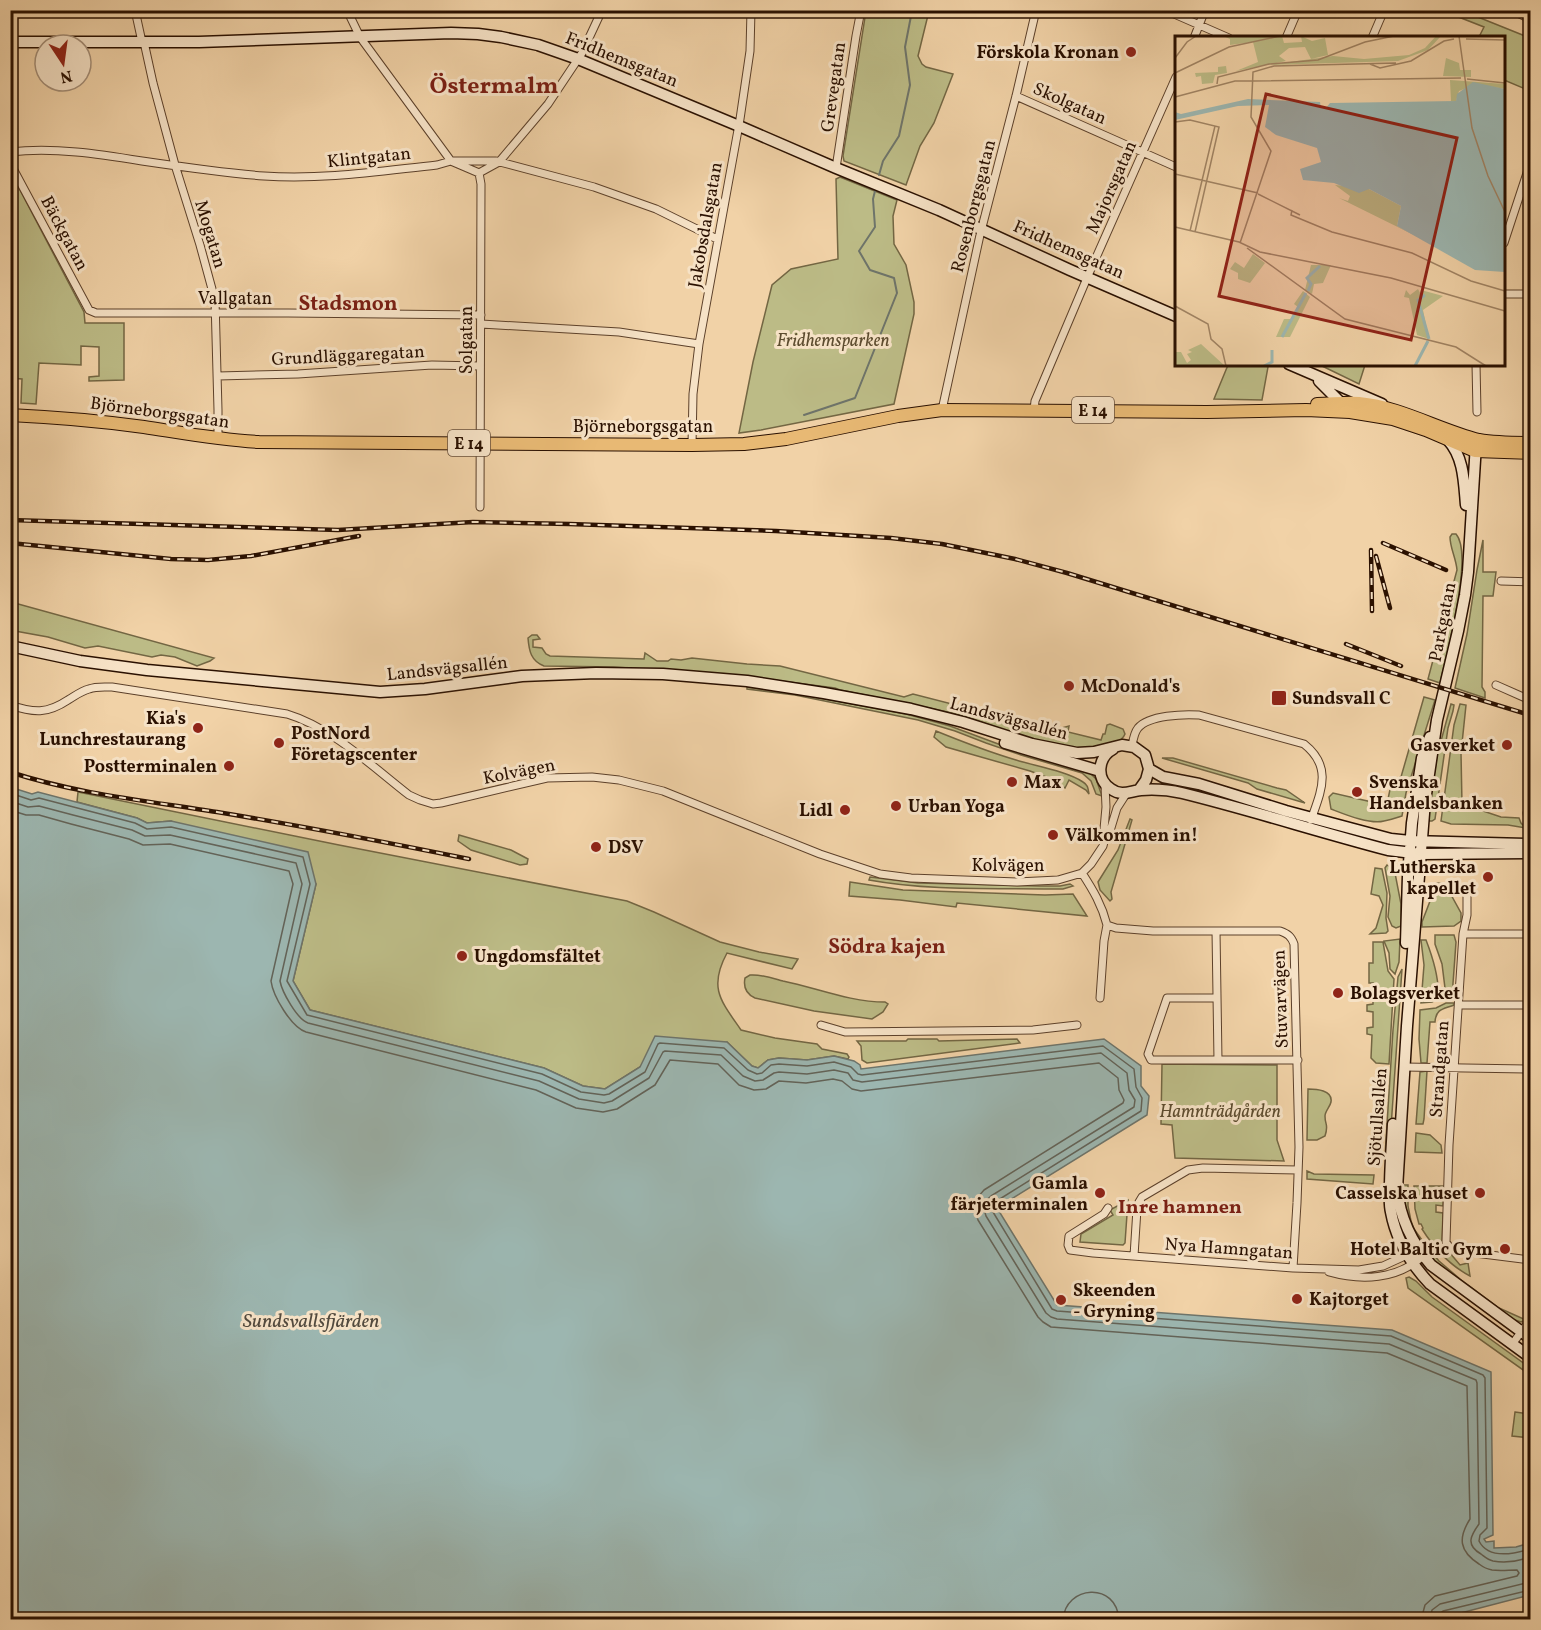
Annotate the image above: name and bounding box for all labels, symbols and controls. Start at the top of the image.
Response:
street label: Fridhemsgatan [561,26,682,94]
north arrow [33,33,93,93]
inset map [1175,36,1505,366]
street label: Grevegatan [816,40,853,134]
place label: Förskola Kronan [976,41,1119,66]
marker: Förskola Kronan [1124,45,1138,59]
text: N [57,64,74,88]
district label: Östermalm [429,70,559,104]
street label: Skolgatan [1029,77,1110,132]
street label: Rosenborgsgatan [946,137,1003,276]
street label: Majorsgatan [1081,137,1144,238]
street label: Klintgatan [326,142,412,175]
street label: Jakobsdalsgatan [683,160,730,290]
street label: Bäckgatan [34,192,94,276]
street label: Mogatan [187,197,232,272]
street label: Fridhemsgatan [1009,215,1128,286]
street label: Vallgatan [198,287,272,312]
district label: Stadsmon [298,290,398,319]
street label: Solgatan [455,305,480,374]
park label: Fridhemsparken [776,329,890,354]
street label: Grundläggaregatan [271,340,426,373]
street label: Björneborgsgatan [88,391,231,436]
road number: E 14 [1072,397,1114,423]
street label: Björneborgsgatan [573,415,713,440]
road number: E 14 [448,430,490,456]
street label: Parkgatan [1424,580,1463,664]
street label: Landsvägsallén [385,651,509,688]
place label: McDonald's [1081,675,1180,700]
marker: McDonald's [1062,679,1076,693]
place label: Sundsvall C [1292,687,1391,712]
marker: Sundsvall C [1270,689,1288,707]
street label: Landsvägsallén [947,692,1071,747]
place label: Kia's Lunchrestaurang [39,707,186,753]
marker: Kia's Lunchrestaurang [191,721,205,735]
place label: PostNord Företagscenter [291,722,418,768]
place label: Gasverket [1410,734,1495,759]
marker: PostNord Företagscenter [272,736,286,750]
marker: Gasverket [1500,738,1514,752]
street label: Kolvägen [481,753,558,792]
place label: Postterminalen [84,755,217,780]
marker: Postterminalen [222,759,236,773]
place label: Max [1024,771,1061,796]
place label: Svenska Handelsbanken [1369,771,1503,817]
marker: Max [1005,775,1019,789]
marker: Svenska Handelsbanken [1350,785,1364,799]
place label: Urban Yoga [908,795,1005,820]
place label: Lidl [799,799,833,824]
marker: Urban Yoga [889,799,903,813]
marker: Lidl [838,803,852,817]
place label: Välkommen in! [1065,824,1198,849]
marker: Välkommen in! [1046,828,1060,842]
place label: DSV [608,836,644,861]
marker: DSV [589,840,603,854]
street label: Kolvägen [971,854,1045,879]
place label: Lutherska kapellet [1389,856,1476,902]
marker: Lutherska kapellet [1481,870,1495,884]
district label: Södra kajen [828,933,946,962]
place label: Ungdomsfältet [474,945,601,970]
marker: Ungdomsfältet [455,949,469,963]
street label: Stuvarvägen [1267,949,1296,1049]
place label: Bolagsverket [1350,982,1460,1007]
marker: Bolagsverket [1331,986,1345,1000]
street label: Strandgatan [1425,1019,1456,1119]
street label: Sjötullsallén [1363,1067,1394,1167]
park label: Hamnträdgården [1159,1100,1281,1125]
place label: Gamla färjeterminalen [951,1172,1088,1218]
place label: Casselska huset [1335,1182,1468,1207]
marker: Gamla färjeterminalen [1093,1186,1107,1200]
marker: Casselska huset [1473,1186,1487,1200]
district label: Inre hamnen [1118,1194,1242,1222]
street label: Nya Hamngatan [1164,1233,1294,1266]
place label: Hotel Baltic Gym [1350,1238,1493,1263]
marker: Hotel Baltic Gym [1498,1242,1512,1256]
place label: Skeenden - Gryning [1073,1279,1156,1325]
place label: Kajtorget [1309,1288,1389,1313]
marker: Kajtorget [1290,1292,1304,1306]
marker: Skeenden - Gryning [1054,1293,1068,1307]
water label: Sundsvallsfjärden [243,1308,379,1336]

